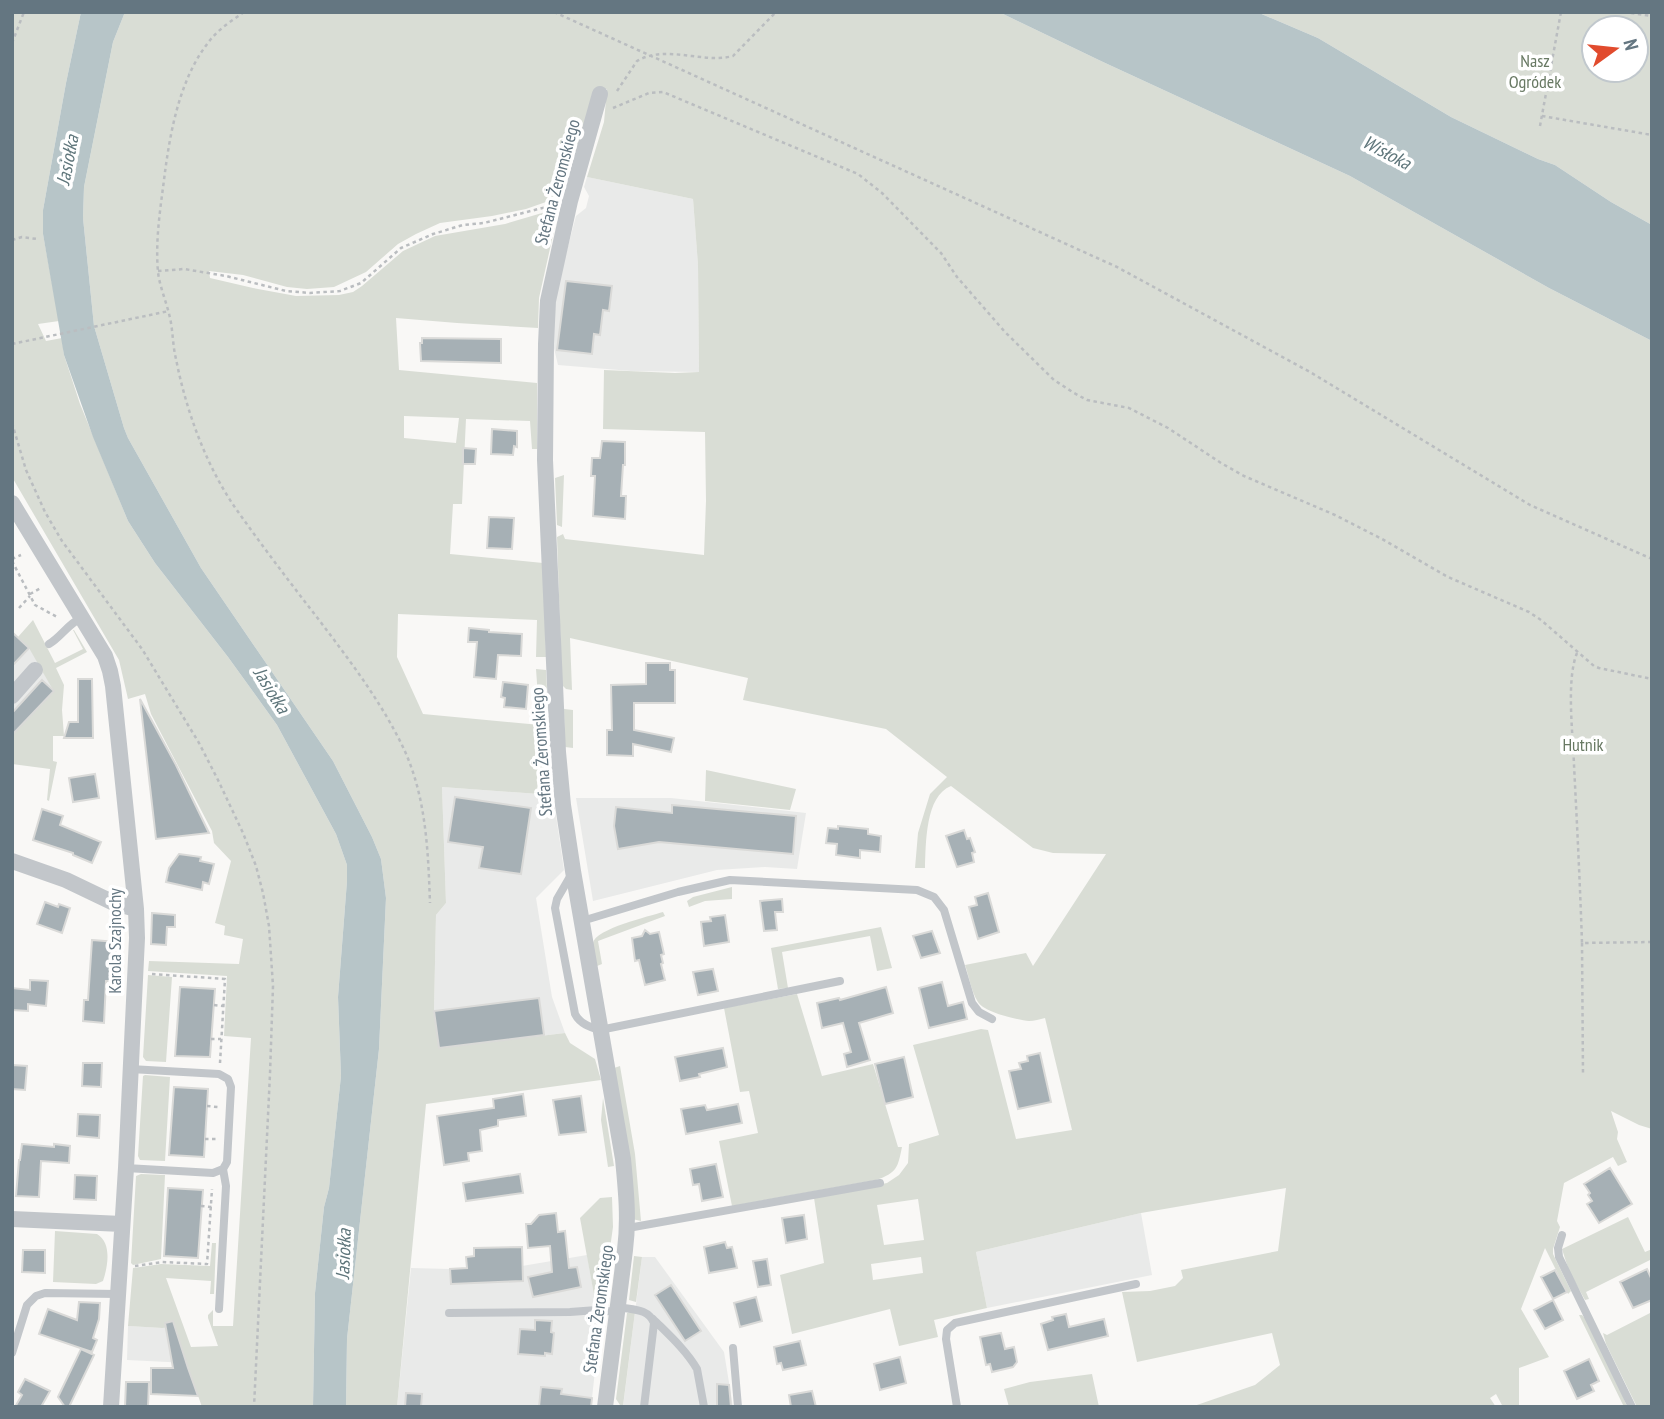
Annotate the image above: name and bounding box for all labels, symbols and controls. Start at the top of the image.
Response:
north arrow [1580,14,1650,84]
text: N [1619,37,1644,53]
park label: Nasz Ogródek [1509,49,1561,93]
street label: Stefana Żeromskiego [529,116,585,247]
water label: Wisłoka [1359,129,1416,175]
water label: Jasiołka [50,132,84,188]
water label: Jasiołka [248,661,296,719]
street label: Stefana Żeromskiego [525,686,557,817]
park label: Hutnik [1562,733,1604,756]
street label: Karola Szajnochy [103,888,126,994]
water label: Jasiołka [330,1227,356,1281]
street label: Stefana Żeromskiego [578,1243,618,1375]

